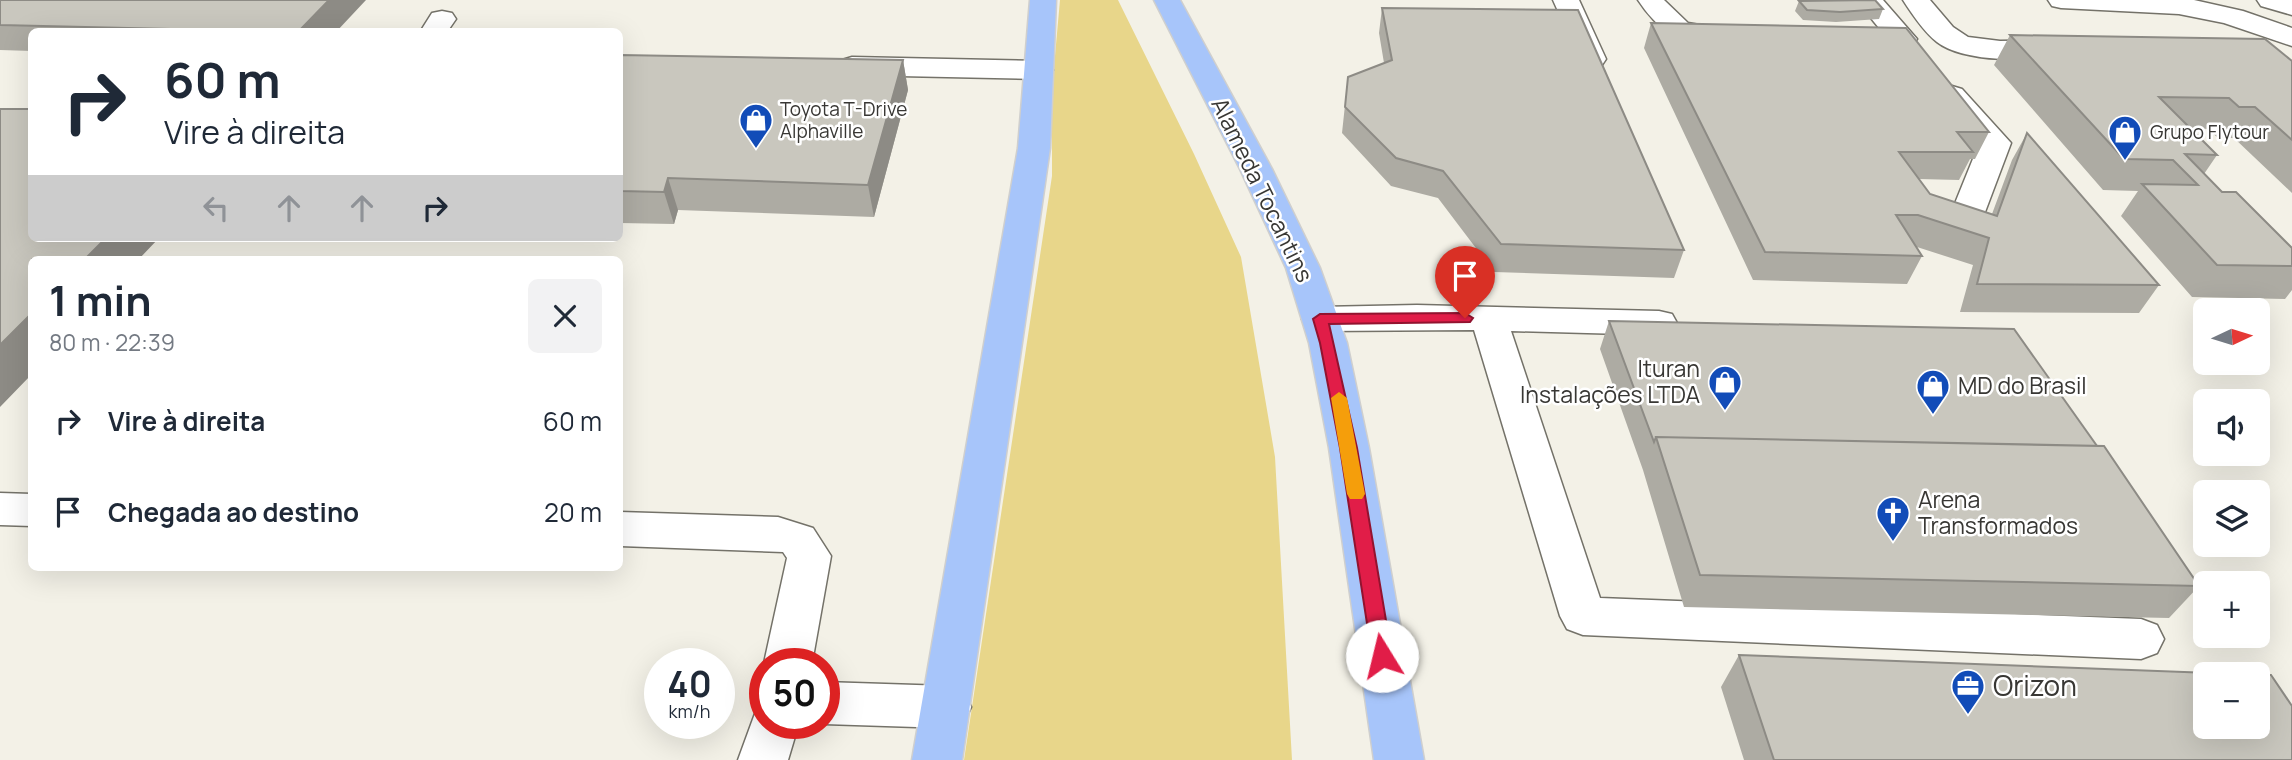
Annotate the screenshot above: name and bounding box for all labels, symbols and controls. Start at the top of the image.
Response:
text: 60 m [164,46,281,113]
icon: right [49,56,140,147]
street label: Alameda Tocantins [1204,92,1321,287]
place label: Toyota T-Drive Alphaville [780,96,907,144]
shop icon: Toyota T-Drive Alphaville [737,101,775,150]
text: Vire à direita [164,110,345,154]
shop icon: Grupo Flytour [2106,113,2144,162]
place label: Grupo Flytour [2150,119,2269,145]
icon: left [197,189,235,227]
icon: ahead [270,189,308,227]
icon: ahead [343,189,381,227]
icon: right [416,189,454,227]
pin [1435,246,1495,318]
icon: arrive [1446,257,1484,295]
text: 1 min [49,271,152,329]
button: close [528,279,602,353]
north arrow [2193,298,2270,374]
map controls [2193,298,2270,739]
text: 80 m · 22:39 [49,326,175,358]
place label: Ituran Instalações LTDA [1520,352,1700,410]
shop icon: Ituran Instalações LTDA [1706,363,1744,412]
shop icon: MD do Brasil [1914,367,1952,416]
place label: MD do Brasil [1958,369,2087,401]
button: sound [2193,389,2270,466]
icon: right [49,402,87,440]
text: Vire à direita [108,403,265,439]
text: 60 m [543,403,602,439]
button: layers [2193,480,2270,557]
place label: Arena Transformados [1918,483,2078,541]
icon: arrive [49,493,87,531]
text: Chegada ao destino [108,494,359,530]
text: 20 m [544,494,602,530]
church icon: Arena Transformados [1874,494,1912,543]
button: + [2193,571,2270,648]
position arrow [1345,619,1419,693]
speed limit sign: 50 [749,648,840,739]
text: 40 [667,660,712,708]
button: − [2193,662,2270,739]
place label: Orizon [1993,666,2077,704]
office icon: Orizon [1949,667,1987,716]
text: km/h [669,699,710,723]

